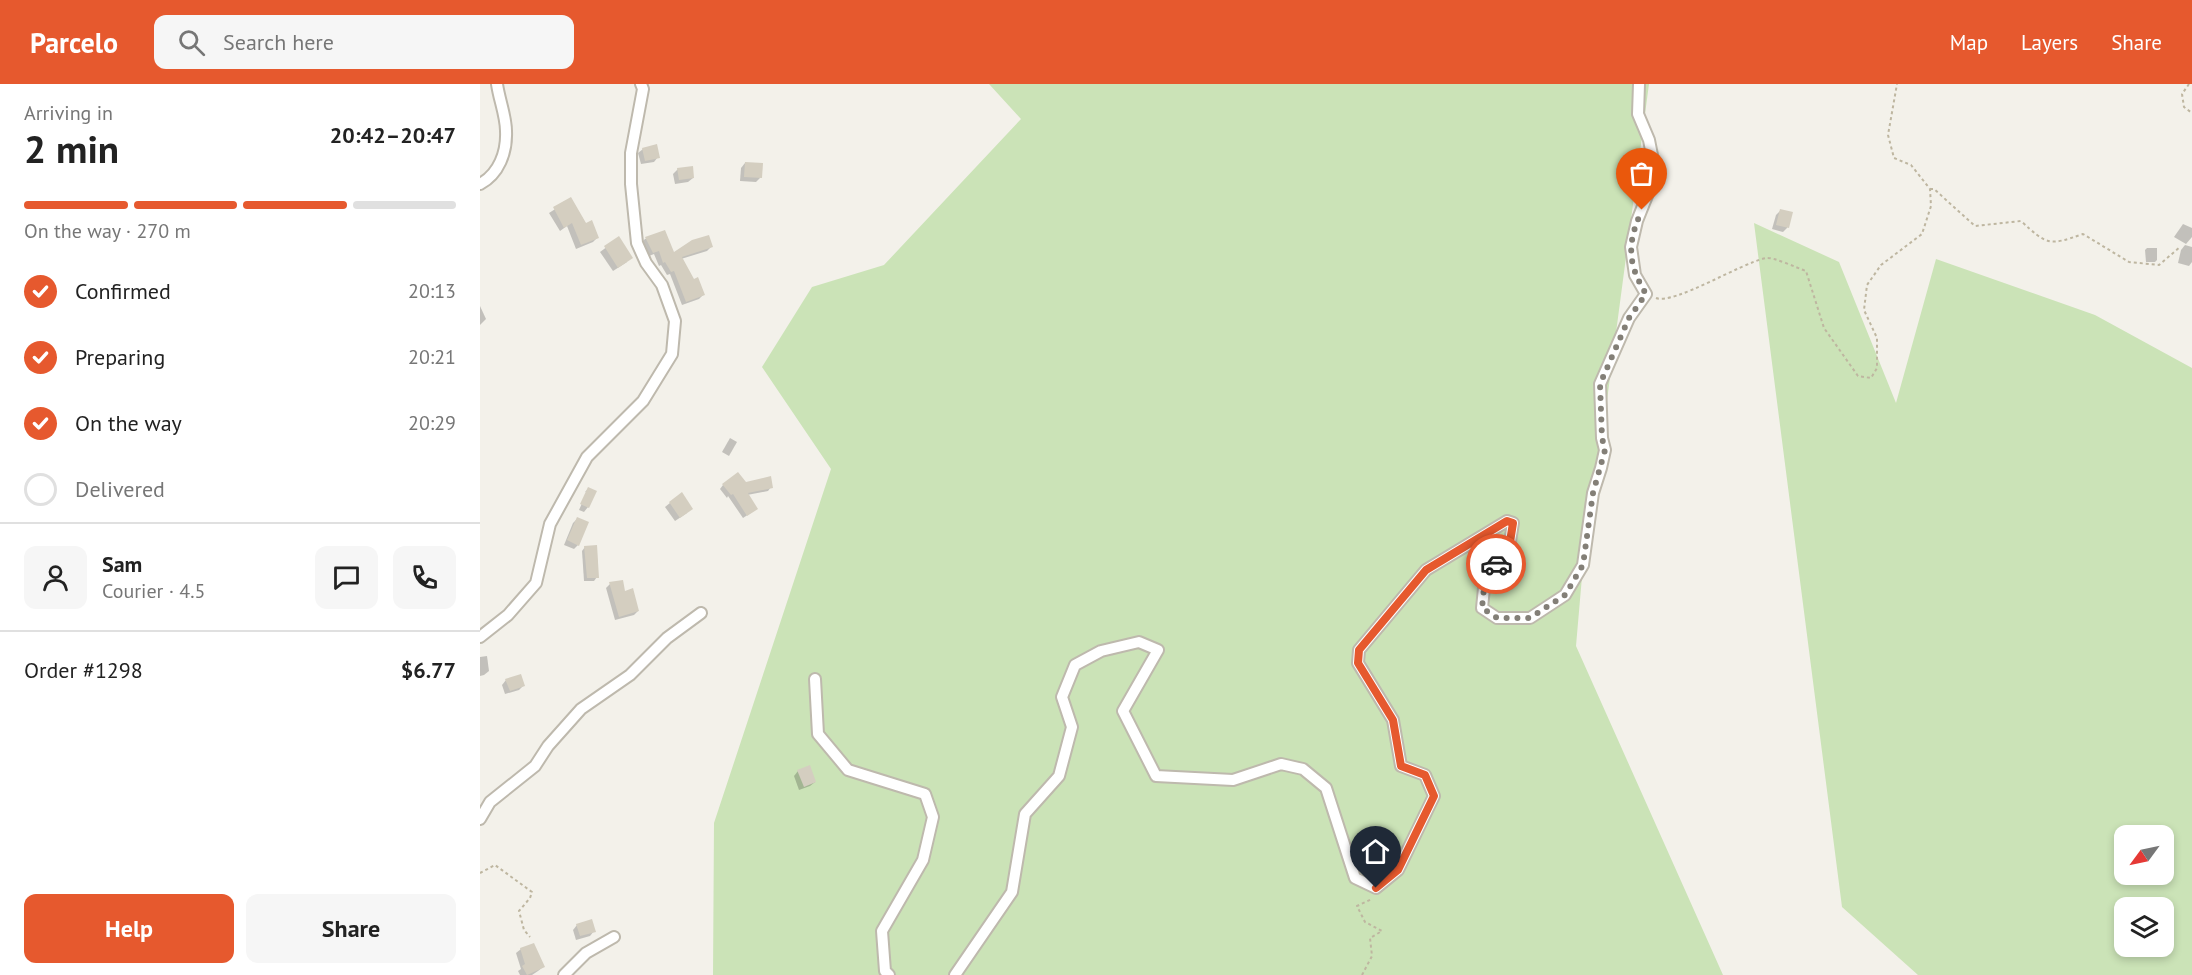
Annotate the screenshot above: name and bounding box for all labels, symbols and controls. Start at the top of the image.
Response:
search box [154,15,574,69]
text: Parcelo [30,24,118,61]
icon: search [175,26,208,59]
text: Search here [223,28,334,56]
text: Map [1950,29,1988,56]
text: Layers [2021,29,2078,56]
text: Share [2111,29,2162,56]
text: Arriving in [24,100,113,126]
text: 20:42–20:47 [330,121,456,149]
text: 2 min [24,123,119,174]
pin [1616,148,1667,210]
icon: bag [1625,157,1658,190]
text: On the way · 270 m [24,218,191,244]
icon: check [24,275,57,308]
text: Confirmed [75,277,171,305]
text: 20:13 [408,278,456,304]
icon: check [24,341,57,374]
text: Preparing [75,343,165,371]
text: 20:21 [408,344,456,370]
icon: check [24,407,57,440]
text: On the way [75,409,182,437]
text: 20:29 [408,410,456,436]
text: Delivered [75,475,165,503]
courier [1466,534,1526,594]
button: person [24,546,87,609]
button: chat [315,546,378,609]
button: phone [393,546,456,609]
icon: car [1480,548,1513,581]
text: Sam [102,550,142,578]
text: Courier · 4.5 [102,578,205,604]
text: Order #1298 [24,656,143,684]
text: $6.77 [401,656,456,684]
north arrow [2114,825,2174,885]
map controls [2114,825,2174,957]
pin [1350,826,1401,888]
icon: home [1359,835,1392,868]
button: Help [24,894,234,963]
button: Share [246,894,456,963]
button: layers [2114,897,2174,957]

